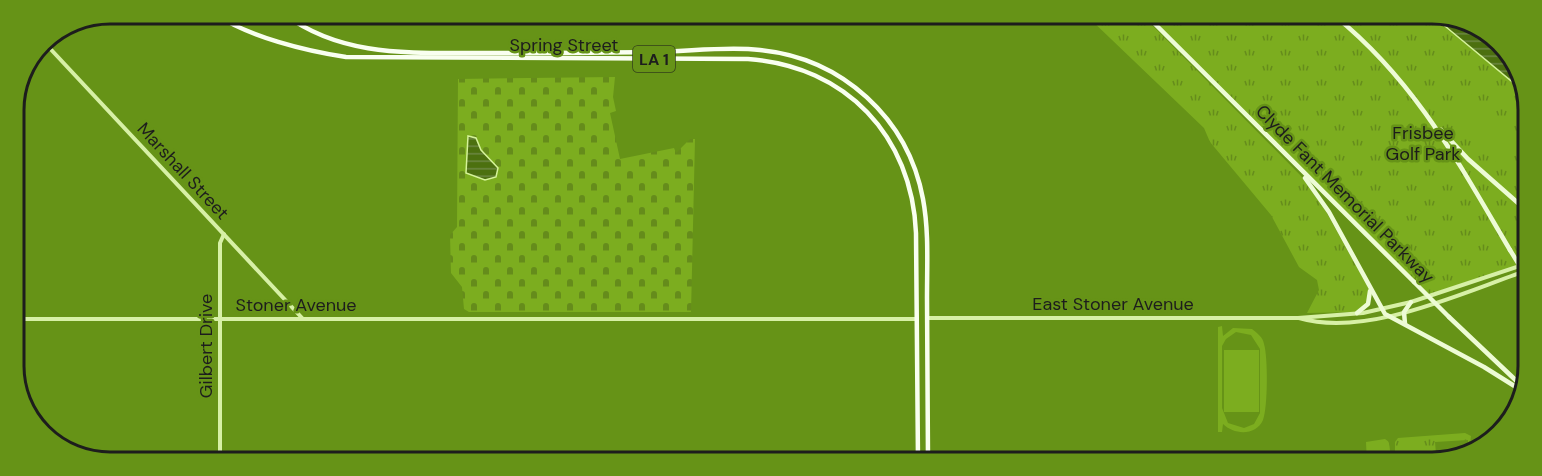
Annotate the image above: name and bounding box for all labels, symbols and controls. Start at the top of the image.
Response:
street label: Spring Street [510,33,618,57]
road number: LA 1 [633,46,675,72]
street label: Clyde Fant Memorial Parkway [1250,99,1440,289]
street label: Marshall Street [132,117,234,225]
park label: Frisbee Golf Park [1386,121,1460,166]
street label: East Stoner Avenue [1032,292,1194,316]
street label: Stoner Avenue [235,293,357,317]
street label: Gilbert Drive [194,294,218,398]

